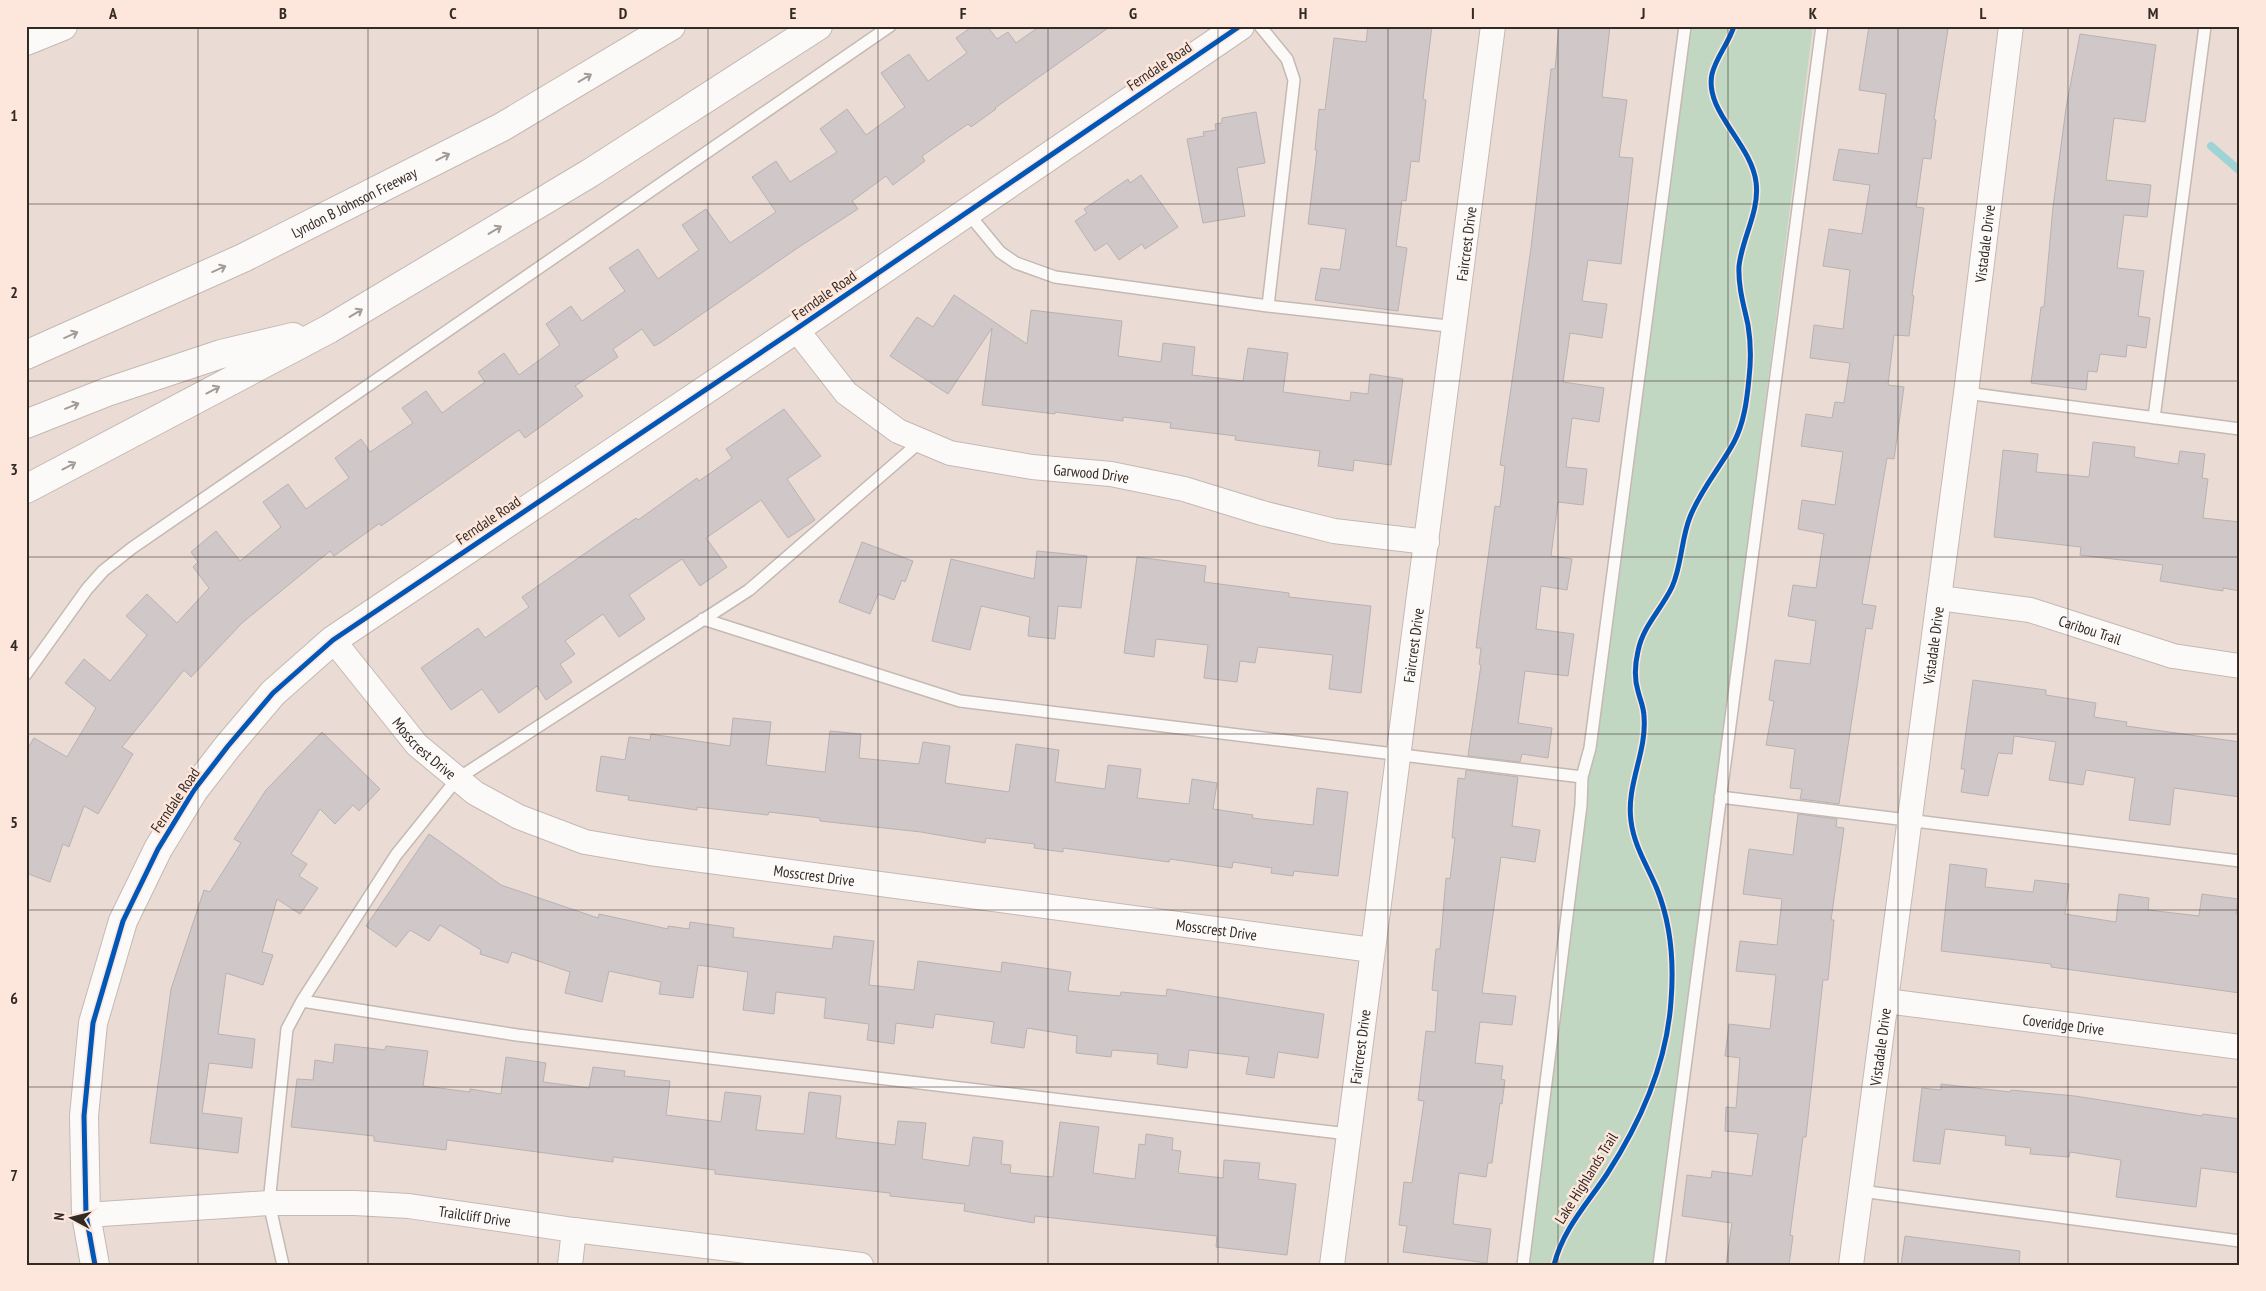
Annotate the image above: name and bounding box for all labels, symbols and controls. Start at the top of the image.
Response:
text: A [108,3,118,23]
text: B [279,3,287,23]
text: C [449,3,457,23]
text: D [619,3,628,23]
text: E [790,3,797,23]
text: F [960,3,967,23]
text: G [1129,3,1137,23]
text: H [1299,3,1307,23]
text: I [1471,3,1475,23]
text: J [1640,3,1645,23]
text: K [1809,3,1818,23]
text: L [1980,3,1987,23]
text: M [2148,3,2158,23]
street label: Ferndale Road [1123,37,1195,95]
one-way arrow [577,72,591,82]
text: 1 [10,105,18,125]
one-way arrow [435,152,450,161]
street label: Lyndon B Johnson Freeway [288,162,420,242]
street label: Vistadale Drive [1970,204,1998,285]
street label: Faircrest Drive [1452,205,1480,282]
one-way arrow [488,224,502,234]
one-way arrow [211,263,226,273]
street label: Ferndale Road [788,266,860,324]
text: 2 [10,282,18,302]
one-way arrow [348,307,362,317]
one-way arrow [63,330,78,340]
one-way arrow [205,385,220,394]
one-way arrow [63,401,79,410]
text: 3 [10,459,18,479]
street label: Garwood Drive [1053,459,1131,487]
one-way arrow [62,461,77,471]
street label: Ferndale Road [452,491,524,549]
street label: Vistadale Drive [1918,605,1947,686]
street label: Faircrest Drive [1399,607,1427,684]
street label: Caribou Trail [2056,610,2124,648]
text: 4 [10,635,18,655]
street label: Mosscrest Drive [389,713,460,783]
street label: Ferndale Road [146,764,204,836]
text: 5 [10,812,18,832]
street label: Mosscrest Drive [772,860,856,890]
street label: Mosscrest Drive [1175,914,1258,944]
text: 6 [10,988,18,1008]
street label: Vistadale Drive [1865,1007,1894,1088]
street label: Faircrest Drive [1345,1008,1374,1085]
street label: Coveridge Drive [2022,1009,2105,1039]
street label: Lake Highlands Trail [1550,1128,1622,1227]
text: 7 [10,1165,18,1185]
north arrow [48,1194,98,1244]
street label: Trailcliff Drive [438,1201,512,1230]
text: N [50,1212,68,1221]

